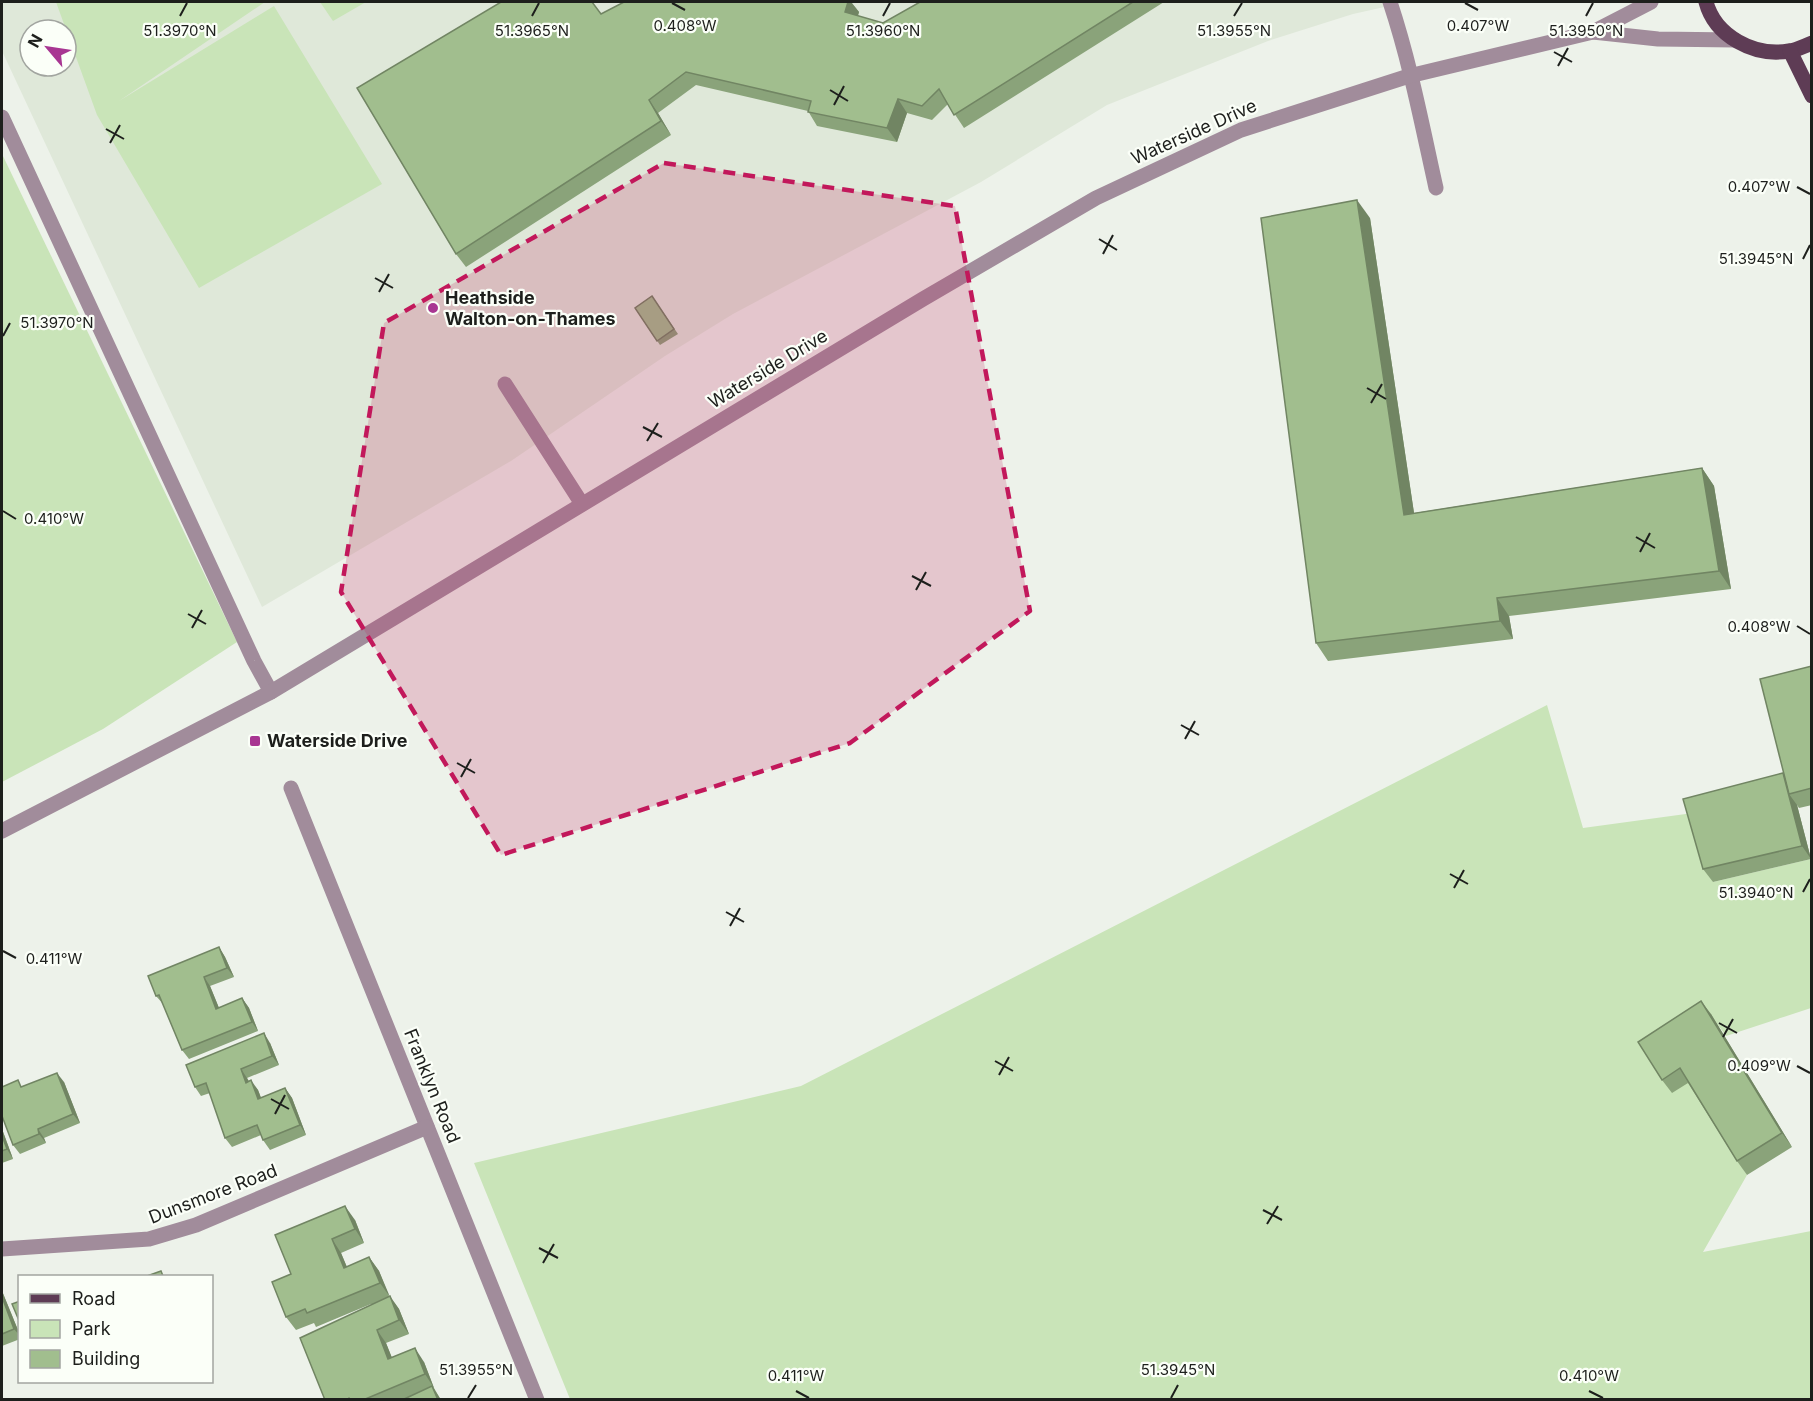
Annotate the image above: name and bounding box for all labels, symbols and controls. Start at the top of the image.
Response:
text: 0.408°W [653,16,717,35]
text: 0.407°W [1447,16,1509,35]
north arrow [18,18,78,78]
text: 51.3970°N [143,21,217,40]
text: 51.3965°N [495,21,569,40]
text: 51.3960°N [846,21,920,40]
text: 51.3955°N [1197,21,1271,40]
text: 51.3950°N [1549,21,1623,40]
text: N [23,31,47,51]
street label: Waterside Drive [1128,94,1260,169]
text: 0.407°W [1728,177,1790,196]
text: 51.3945°N [1719,249,1793,268]
place label: Heathside Walton-on-Thames [445,287,616,329]
marker: Heathside Walton-on-Thames [426,301,440,315]
text: 51.3970°N [20,313,94,332]
street label: Waterside Drive [704,325,831,412]
text: 0.410°W [24,509,84,528]
text: 0.408°W [1727,617,1791,636]
place label: Waterside Drive [267,730,408,751]
marker: Waterside Drive [248,734,262,748]
text: 51.3940°N [1719,883,1794,902]
text: 0.411°W [26,949,83,968]
street label: Franklyn Road [400,1026,465,1146]
text: 0.409°W [1727,1056,1791,1075]
street label: Dunsmore Road [146,1159,280,1228]
legend [18,1275,213,1383]
text: Road [72,1288,115,1309]
text: Park [72,1318,111,1339]
text: Building [72,1348,140,1369]
text: 51.3955°N [439,1360,513,1379]
text: 51.3945°N [1141,1360,1215,1379]
text: 0.411°W [768,1366,825,1385]
text: 0.410°W [1559,1366,1619,1385]

